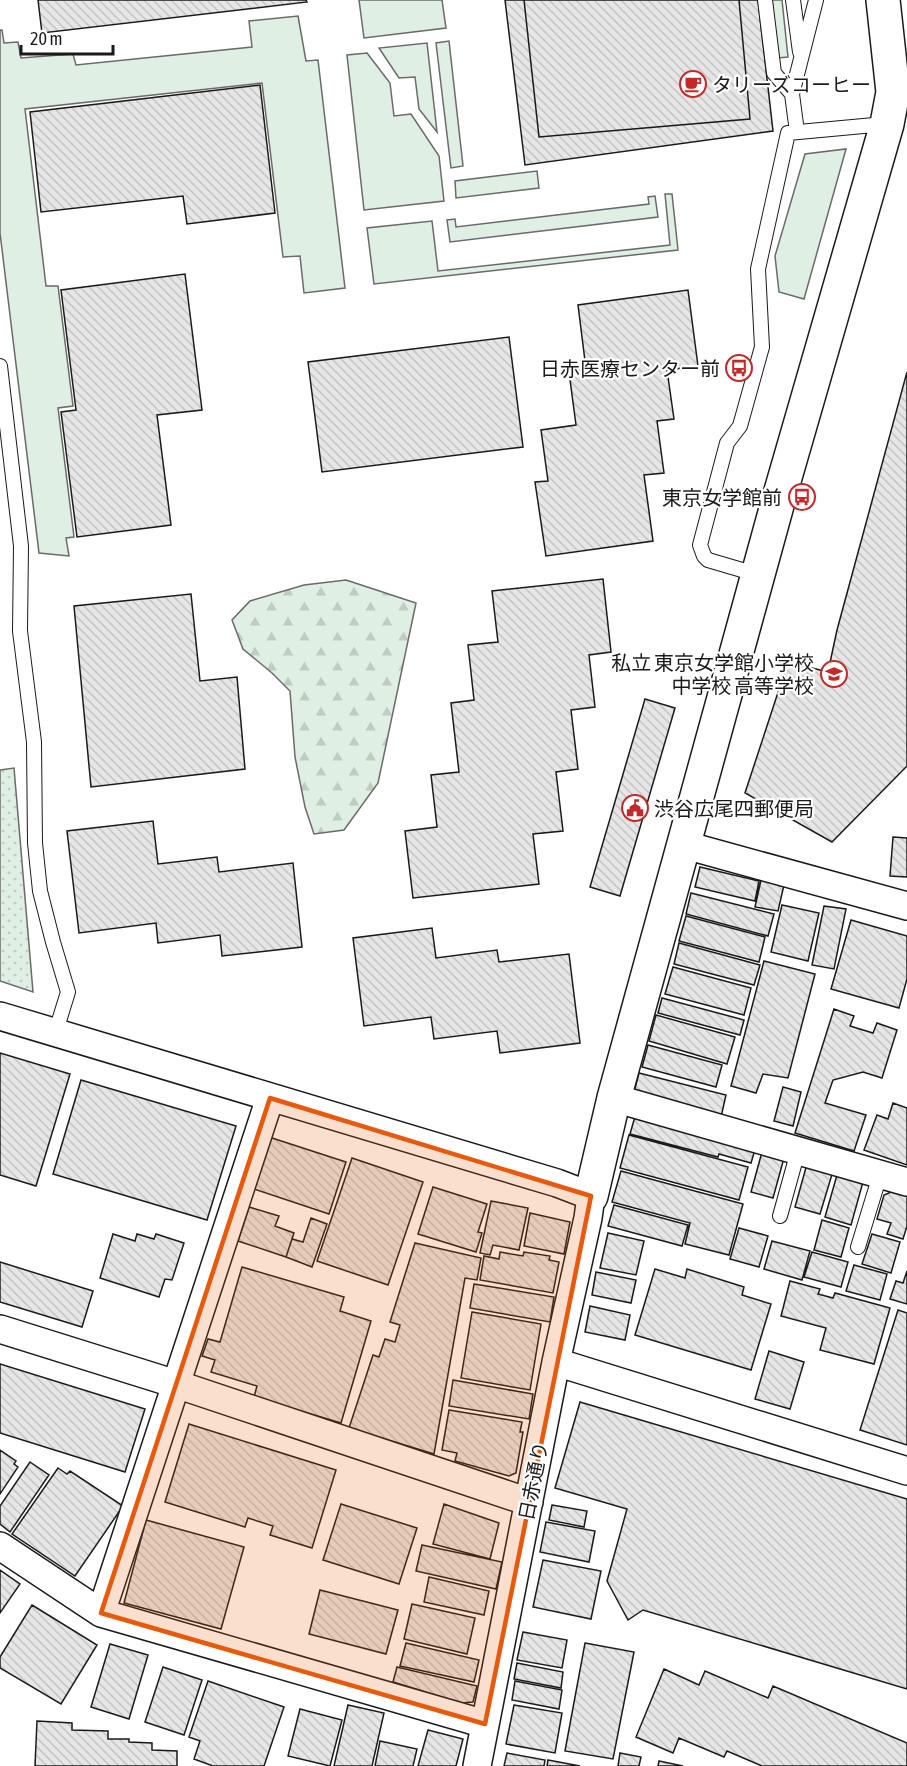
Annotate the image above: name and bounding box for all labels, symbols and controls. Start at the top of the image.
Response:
scale bar [21,18,112,56]
text: 20 m [30,28,62,49]
cafe icon: タリーズコーヒー [678,69,708,99]
place label: タリーズコーヒー [712,73,871,96]
bus stop icon: 日赤医療センター前 [724,353,754,383]
place label: 日赤医療センター前 [540,357,720,380]
bus stop icon: 東京女学館前 [787,482,817,512]
place label: 東京女学館前 [662,486,782,509]
place label: 私立 東京女学館小学校 中学校 高等学校 [611,651,814,697]
school or university icon: 私立 東京女学館小学校 中学校 高等学校 [819,659,849,689]
public building icon: 渋谷広尾四郵便局 [620,793,650,823]
place label: 渋谷広尾四郵便局 [654,797,814,820]
street label: 日赤通り [514,1440,552,1522]

